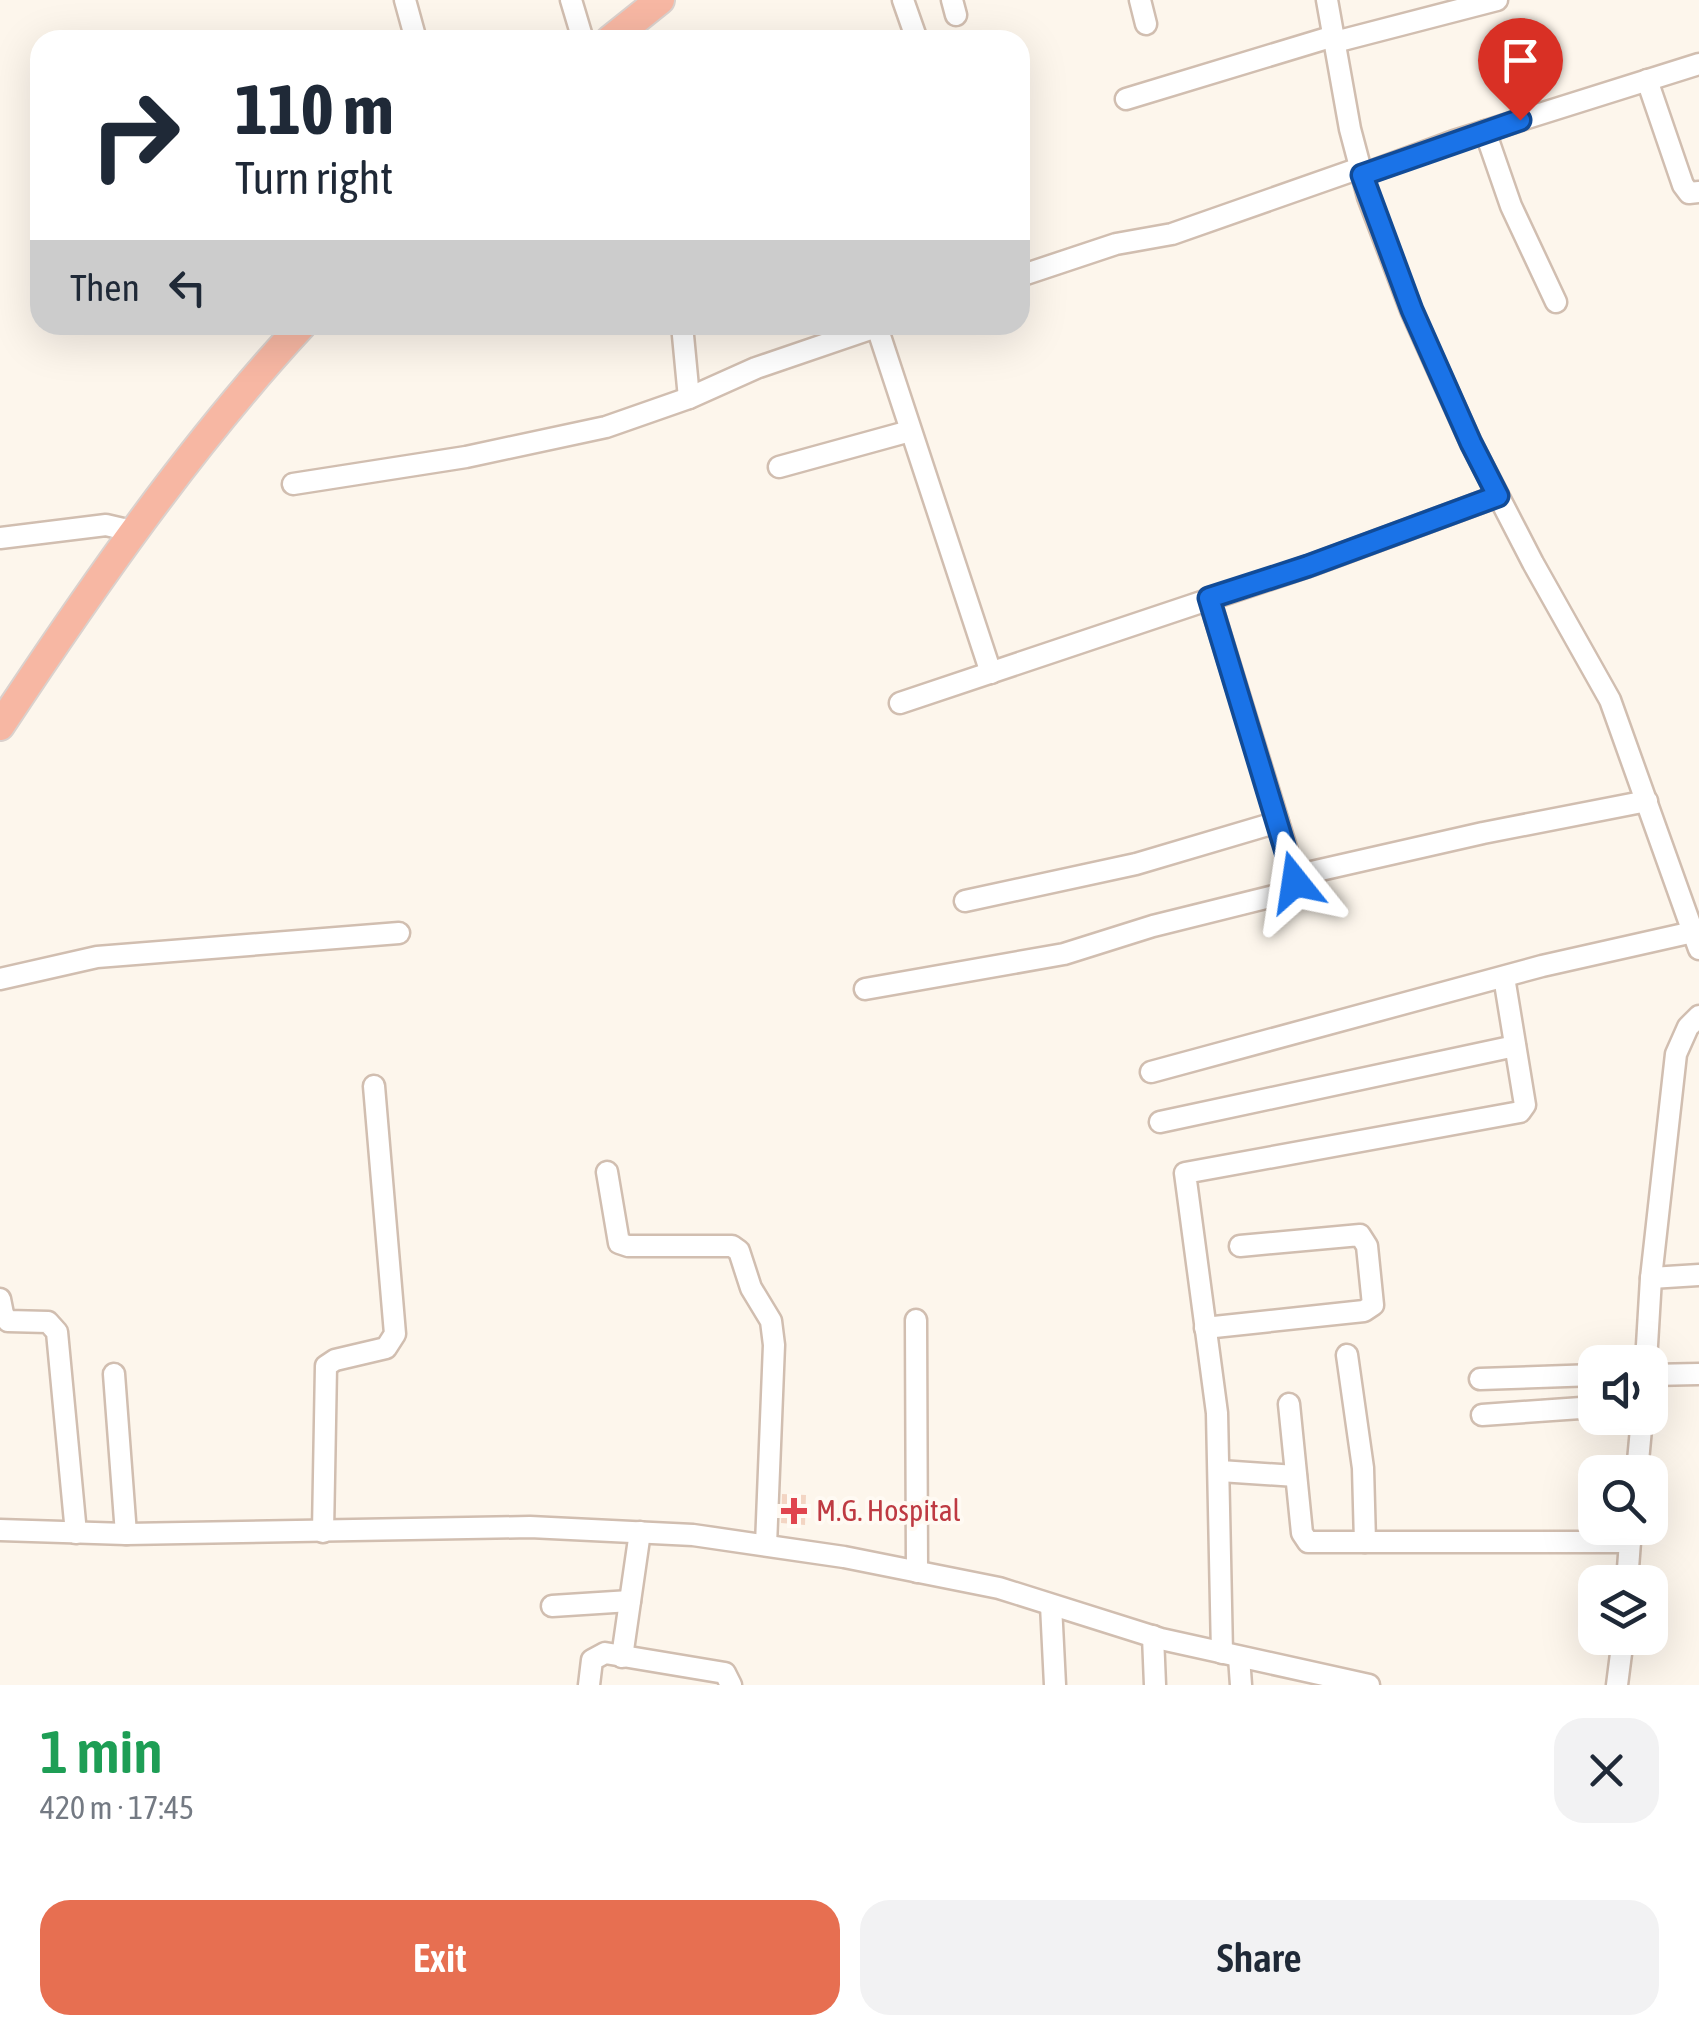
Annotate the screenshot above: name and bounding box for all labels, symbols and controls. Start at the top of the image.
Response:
pin [1478,18,1563,121]
icon: arrive [1493,33,1548,88]
text: 110 m [235,69,394,149]
icon: right [70,70,200,200]
text: Turn right [235,152,393,204]
icon: left [160,260,215,315]
text: Then [70,266,140,309]
position arrow [1243,830,1347,934]
map controls [1578,1345,1668,1655]
button: sound [1578,1345,1668,1435]
button: search [1578,1455,1668,1545]
place label: M.G. Hospital [816,1493,961,1527]
marker: M.G. Hospital [781,1498,807,1524]
button: layers [1578,1565,1668,1655]
text: 1 min [40,1717,163,1786]
button: close [1554,1718,1659,1823]
text: 420 m · 17:45 [40,1789,194,1826]
button: Exit [40,1900,840,2015]
button: Share [860,1900,1659,2015]

